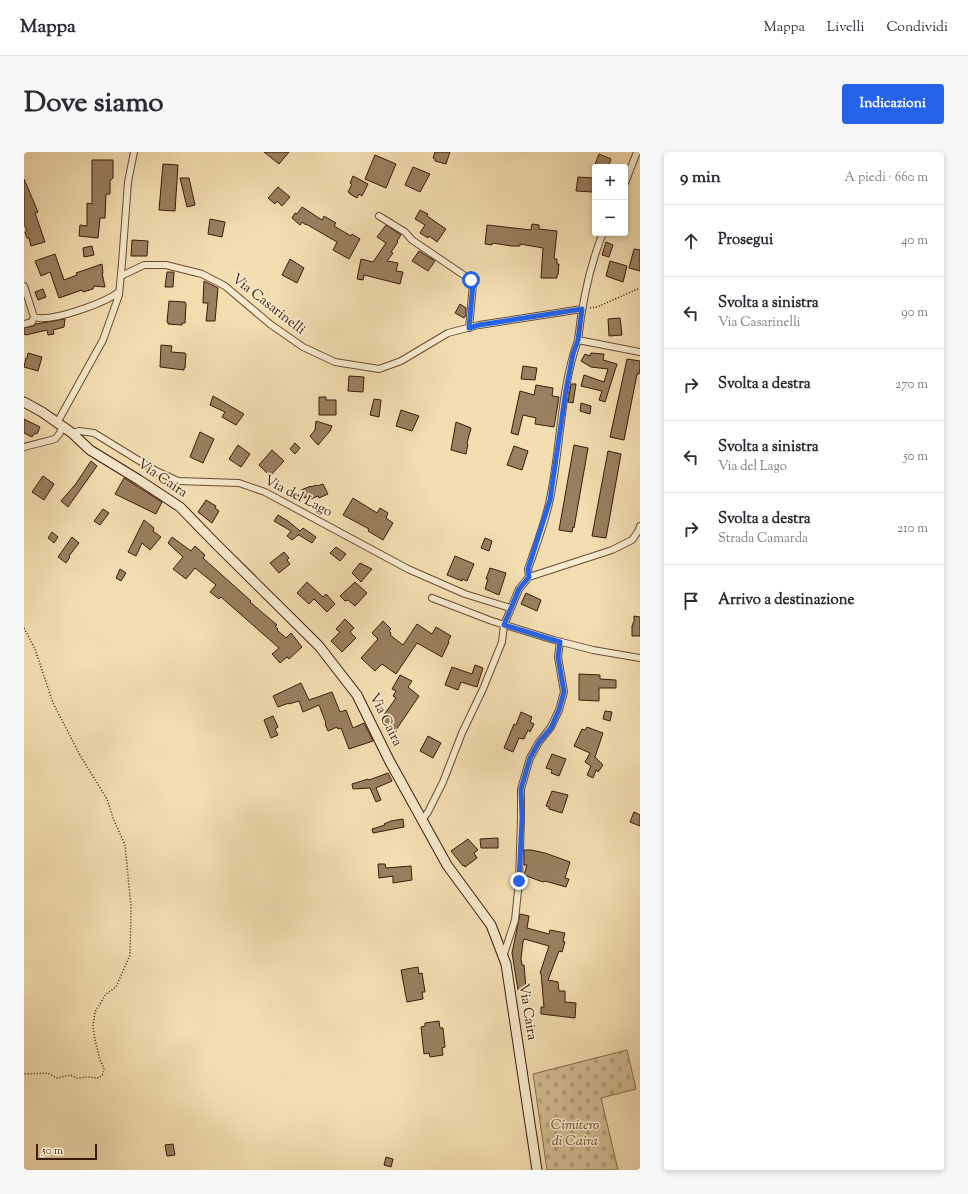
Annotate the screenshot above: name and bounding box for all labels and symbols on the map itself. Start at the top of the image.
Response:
street label: Via Casarinelli [227,270,309,340]
route start [462,271,480,289]
street label: Via Caira [133,455,192,504]
street label: Via del Lago [260,471,336,523]
street label: Via Caira [364,690,407,751]
route end [510,872,528,890]
street label: Via Caira [513,982,541,1042]
park label: Cimitero di Caira [551,1116,599,1152]
scale bar [36,1142,97,1161]

